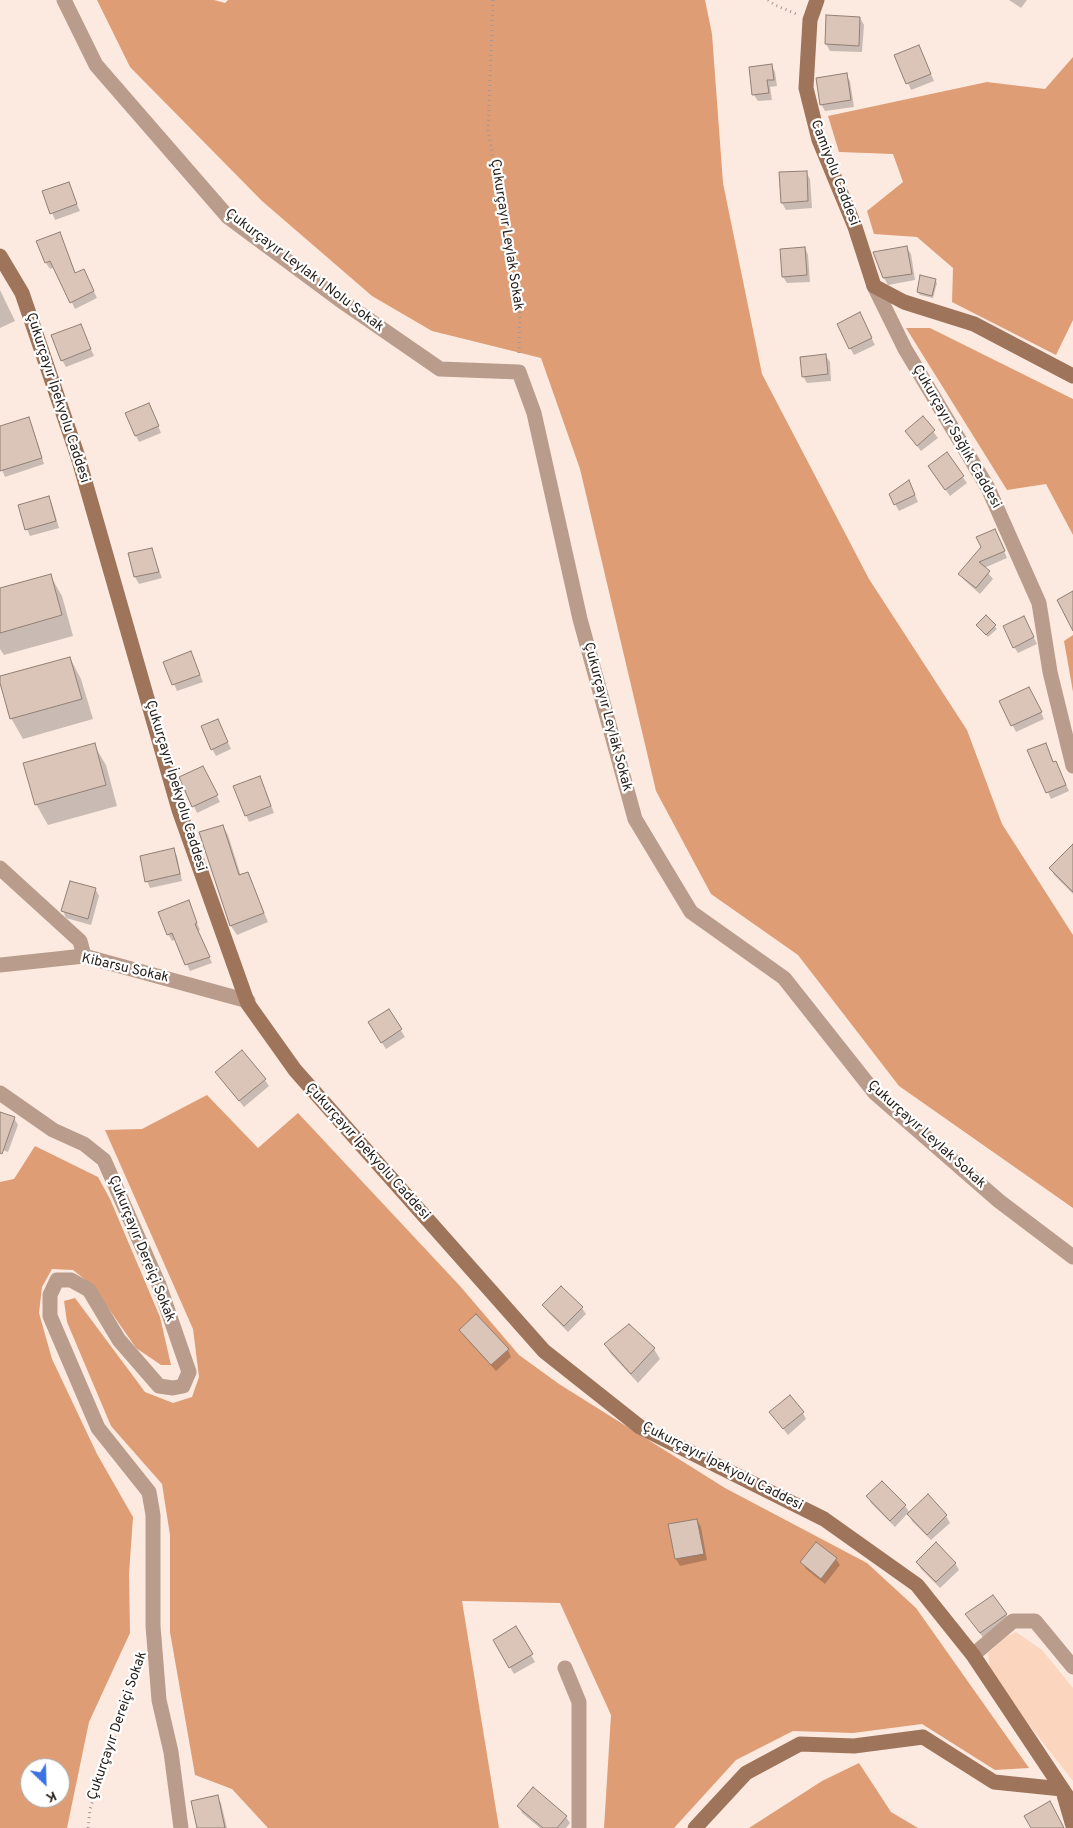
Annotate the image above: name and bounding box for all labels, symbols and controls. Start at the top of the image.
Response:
street label: Camiyolu Caddesi [806,118,862,228]
street label: Çukurçayır Leylak Sokak [486,158,526,312]
street label: Çukurçayır Leylak 1 Nolu Sokak [221,206,387,336]
street label: Çukurçayır İpekyolu Caddesi [21,311,93,485]
street label: Çukurçayır Sağlık Caddesi [908,362,1004,512]
street label: Çukurçayır Leylak Sokak [579,641,635,793]
street label: Çukurçayır İpekyolu Caddesi [141,698,209,874]
street label: Kibarsu Sokak [80,951,170,987]
street label: Çukurçayır Leylak Sokak [863,1077,989,1193]
street label: Çukurçayır İpekyolu Caddesi [301,1080,433,1224]
street label: Çukurçayır Dereiçi Sokak [104,1173,178,1325]
street label: Çukurçayır İpekyolu Caddesi [639,1419,805,1515]
street label: Çukurçayır Dereiçi Sokak [85,1649,151,1803]
north arrow [20,1758,70,1808]
text: K [43,1786,59,1806]

